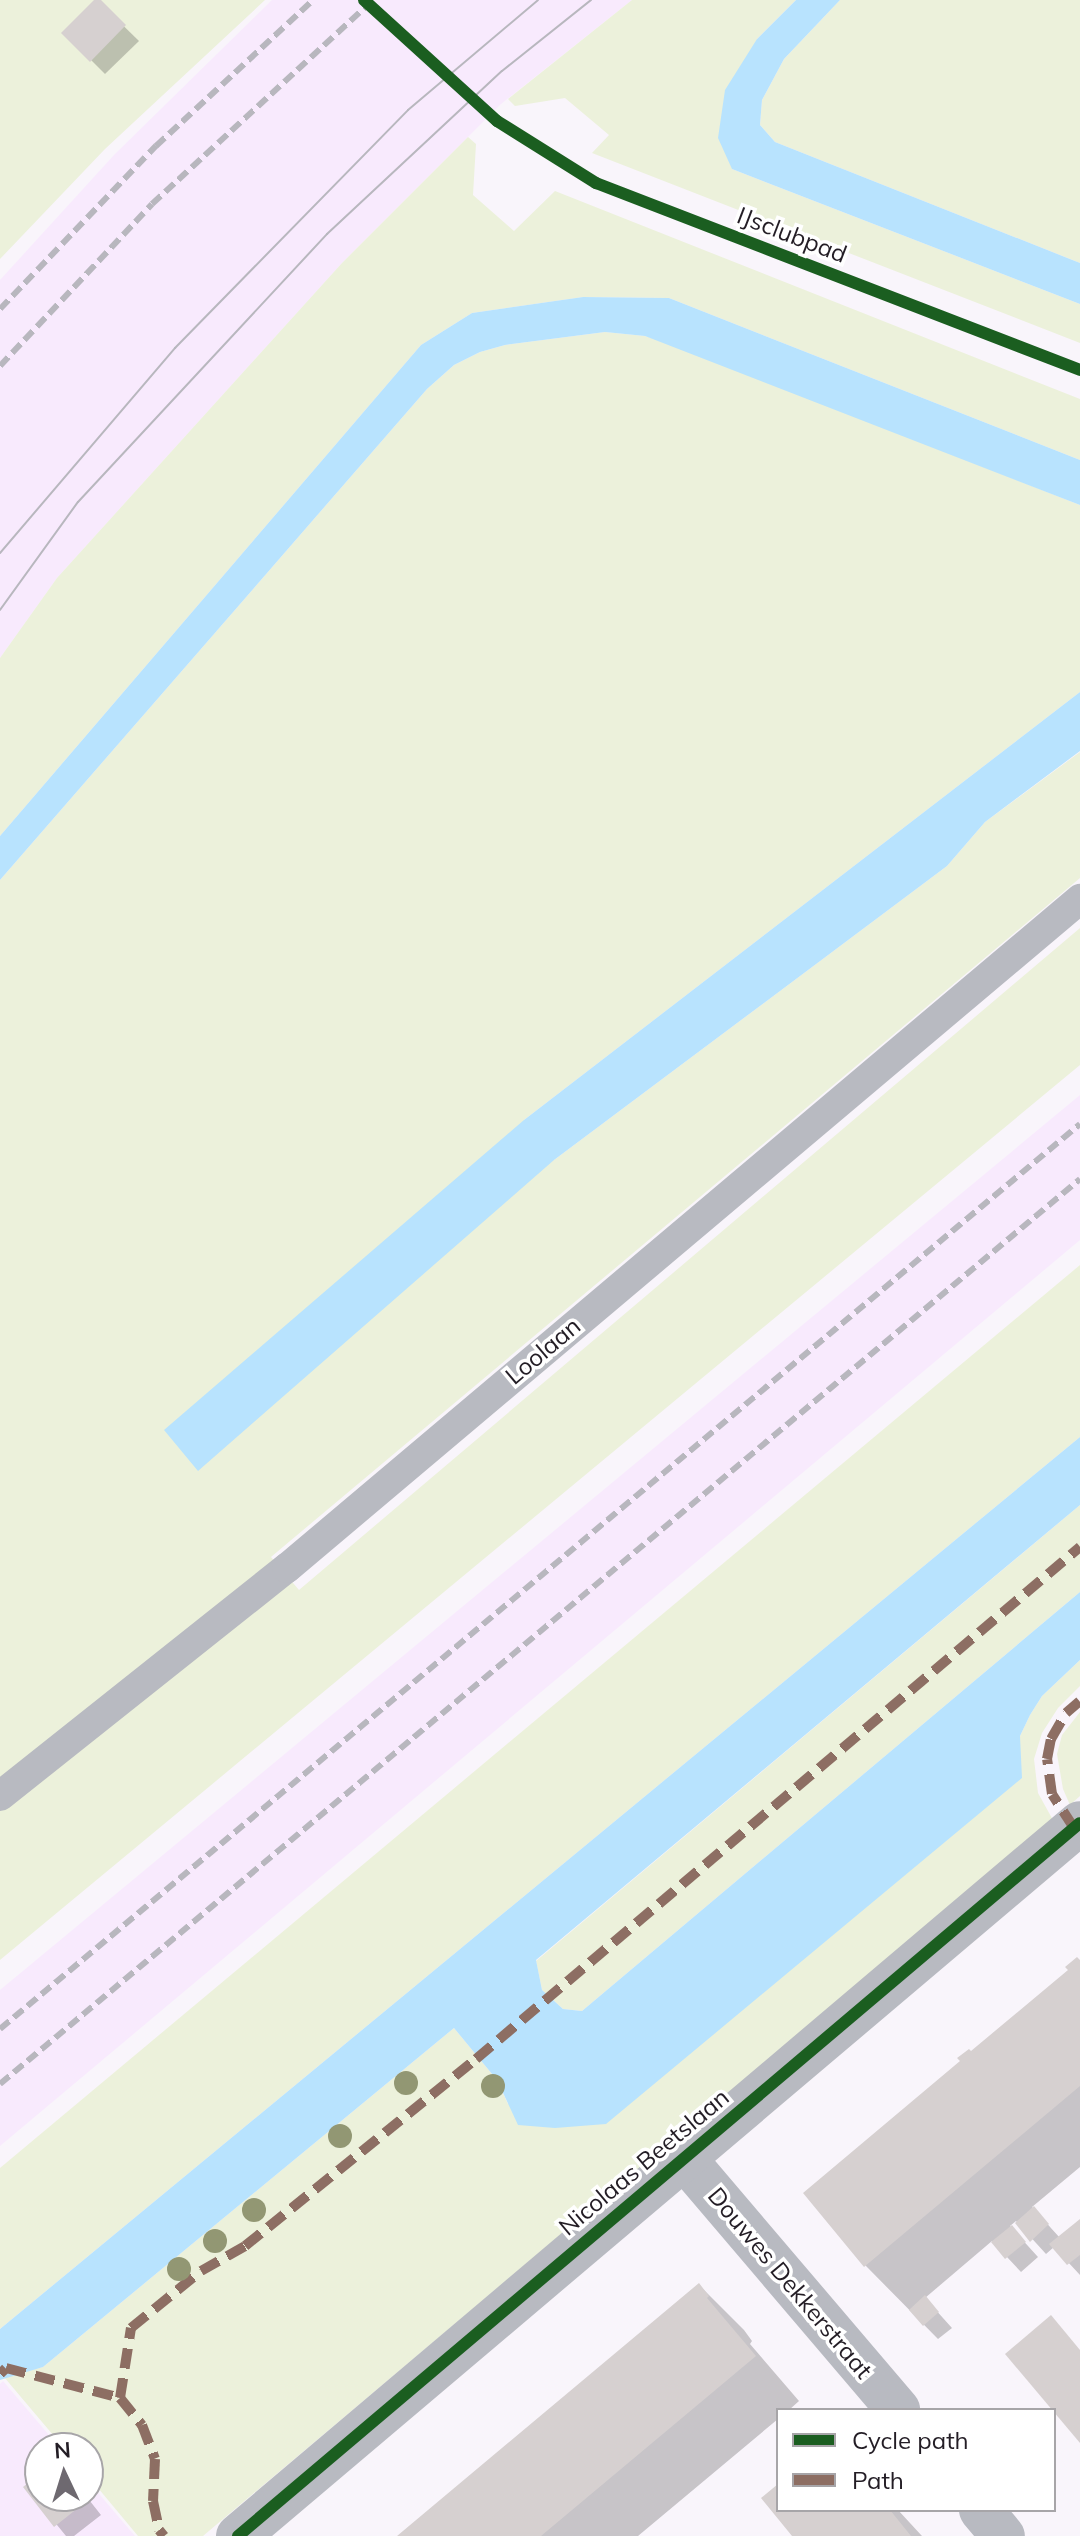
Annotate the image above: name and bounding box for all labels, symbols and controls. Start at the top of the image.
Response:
street label: IJsclubpad [733,201,851,269]
street label: Loolaan [500,1311,586,1391]
street label: Nicolaas Beetslaan [553,2083,735,2241]
street label: Douwes Dekkerstraat [702,2182,878,2384]
legend [776,2408,1056,2512]
text: Cycle path [852,2425,969,2455]
north arrow [24,2432,104,2512]
text: N [53,2436,72,2465]
text: Path [852,2465,904,2495]

